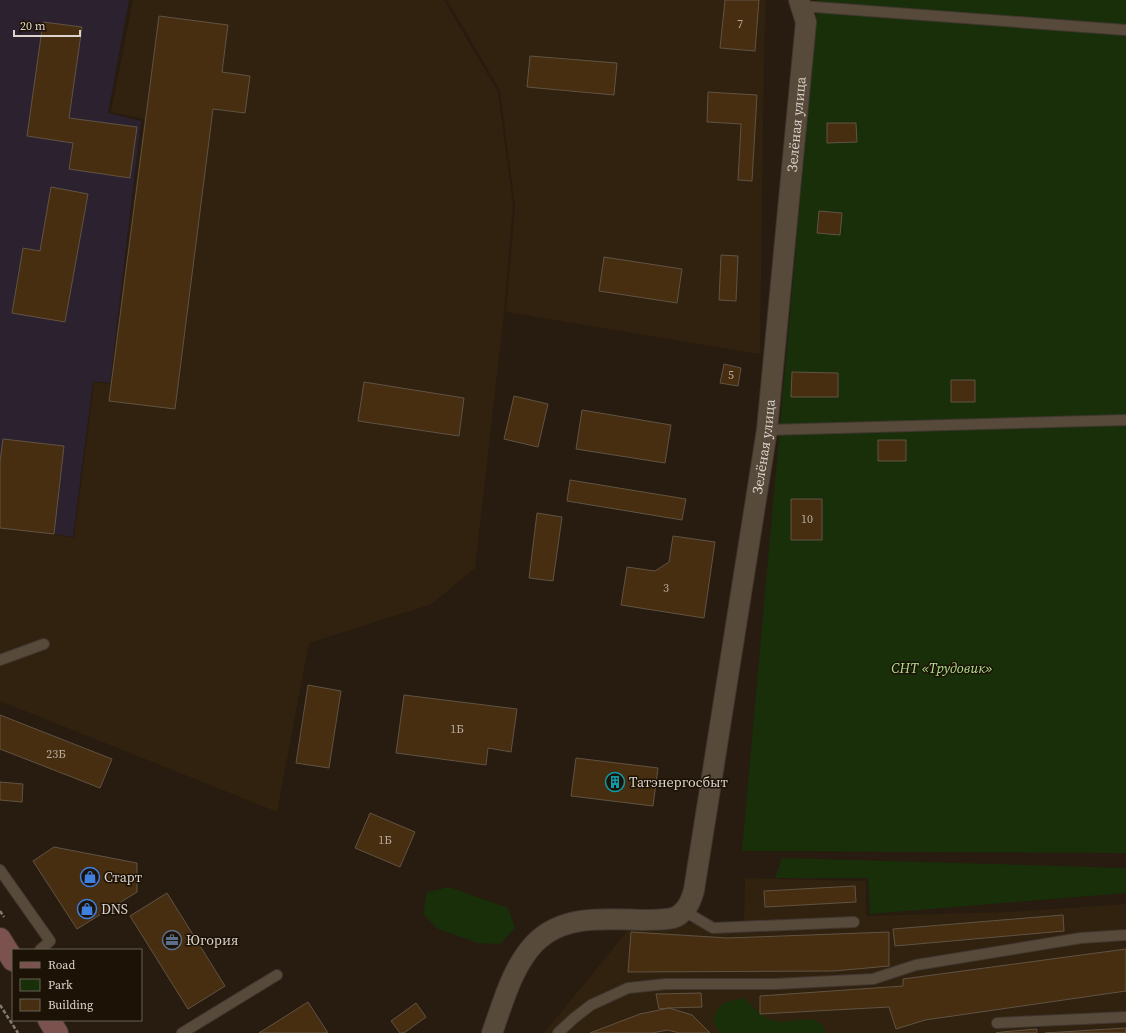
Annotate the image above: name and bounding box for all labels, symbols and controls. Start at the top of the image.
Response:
scale bar [14,12,80,38]
house number: 7 [737,16,743,32]
text: 20 m [20,18,46,34]
street label: Зелёная улица [782,75,811,173]
house number: 5 [728,367,734,383]
street label: Зелёная улица [747,397,780,496]
house number: 10 [801,511,813,527]
house number: 3 [663,580,669,596]
park label: СНТ «Трудовик» [891,658,993,678]
house number: 1Б [450,721,464,737]
house number: 23Б [46,746,66,762]
building icon: Татэнергосбыт [604,771,626,793]
place label: Татэнергосбыт [629,772,728,792]
house number: 1Б [378,832,392,848]
shop icon: Старт [79,866,101,888]
place label: Старт [104,867,143,887]
shop icon: DNS [76,898,98,920]
place label: DNS [101,899,128,919]
office icon: Югория [161,929,183,951]
place label: Югория [186,930,238,950]
legend [12,949,142,1021]
text: Road [48,957,75,973]
text: Park [48,977,73,993]
text: Building [48,997,93,1013]

